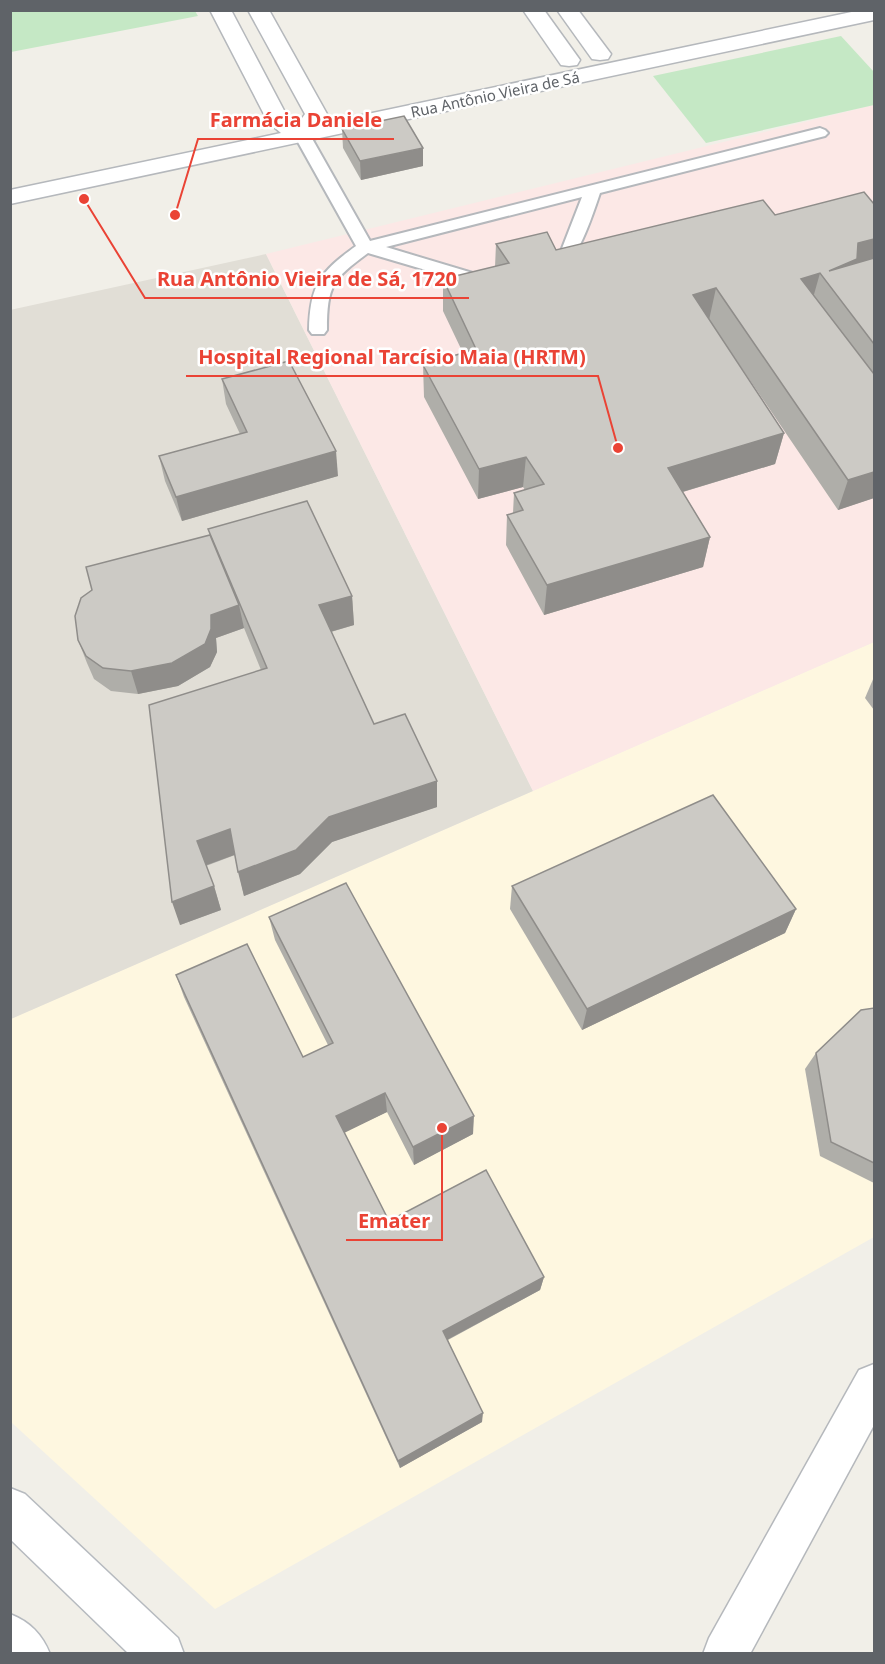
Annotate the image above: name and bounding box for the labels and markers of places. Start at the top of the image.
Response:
callout: Farmácia Daniele [198,101,394,139]
callout: Rua Antônio Vieira de Sá, 1720 [145,260,469,298]
callout: Hospital Regional Tarcísio Maia (HRTM) [186,338,598,376]
callout: Emater [346,1202,442,1240]

